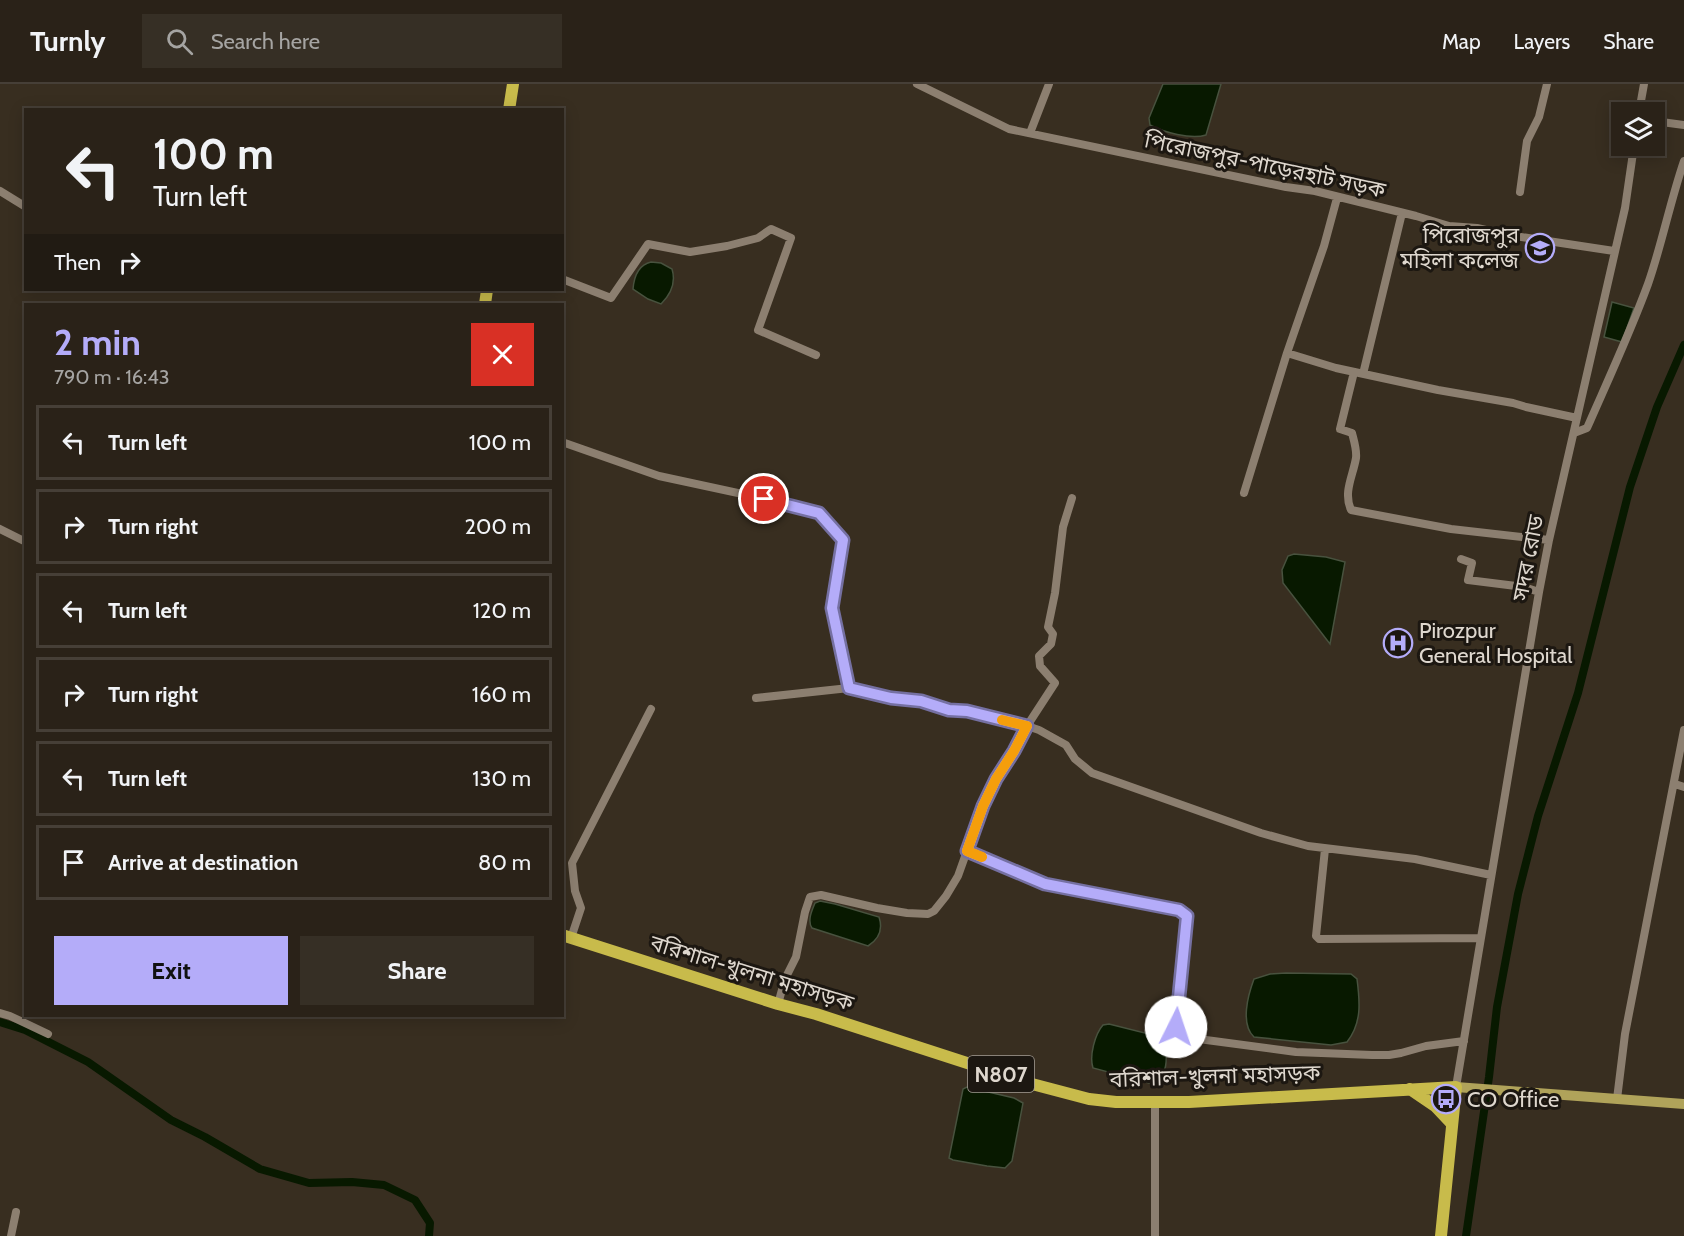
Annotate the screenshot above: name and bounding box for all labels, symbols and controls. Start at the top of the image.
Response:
search box [142,14,562,68]
text: Turnly [30,24,106,58]
icon: search [163,25,196,58]
text: Search here [211,28,320,55]
text: Map [1442,29,1481,54]
text: Layers [1514,29,1570,54]
text: Share [1603,29,1654,54]
map controls [1611,102,1665,156]
button: layers [1611,102,1665,156]
street label: পিরোজপুর-পাড়েরহাট সড়ক [1141,126,1388,204]
text: 100 m [153,128,274,180]
icon: left [54,132,132,210]
text: Turn left [153,180,247,213]
place label: পিরোজপুর মহিলা কলেজ [1399,222,1520,274]
school or university icon: পিরোজপুর মহিলা কলেজ [1524,232,1556,264]
icon: right [113,246,146,279]
text: Then [54,249,101,276]
text: 2 min [54,320,141,364]
button: close [471,323,534,386]
text: 790 m · 16:43 [54,365,170,389]
icon: left [57,426,90,459]
text: Turn left [108,429,187,456]
text: 100 m [469,429,531,456]
pin [738,473,789,524]
icon: arrive [747,482,780,515]
icon: right [57,510,90,543]
text: Turn right [108,513,198,540]
text: 200 m [465,513,531,540]
street label: সদর রোড [1506,513,1550,604]
icon: left [57,594,90,627]
text: Turn left [108,597,187,624]
text: 120 m [473,597,531,624]
place label: Pirozpur General Hospital [1419,617,1573,669]
hospital icon: Pirozpur General Hospital [1382,627,1414,659]
icon: right [57,678,90,711]
text: Turn right [108,681,198,708]
text: 160 m [472,681,531,708]
icon: left [57,762,90,795]
text: Turn left [108,765,187,792]
text: 130 m [472,765,531,792]
icon: arrive [57,846,90,879]
text: Arrive at destination [108,849,298,876]
text: 80 m [478,849,531,876]
street label: বরিশাল-খুলনা মহাসড়ক [646,929,857,1017]
button: Exit [54,936,288,1005]
button: Share [300,936,534,1005]
position arrow [1144,995,1208,1059]
road number: N807 [968,1056,1034,1092]
street label: বরিশাল-খুলনা মহাসড়ক [1108,1059,1321,1093]
bus stop icon: CO Office [1430,1083,1462,1115]
place label: CO Office [1467,1086,1559,1113]

